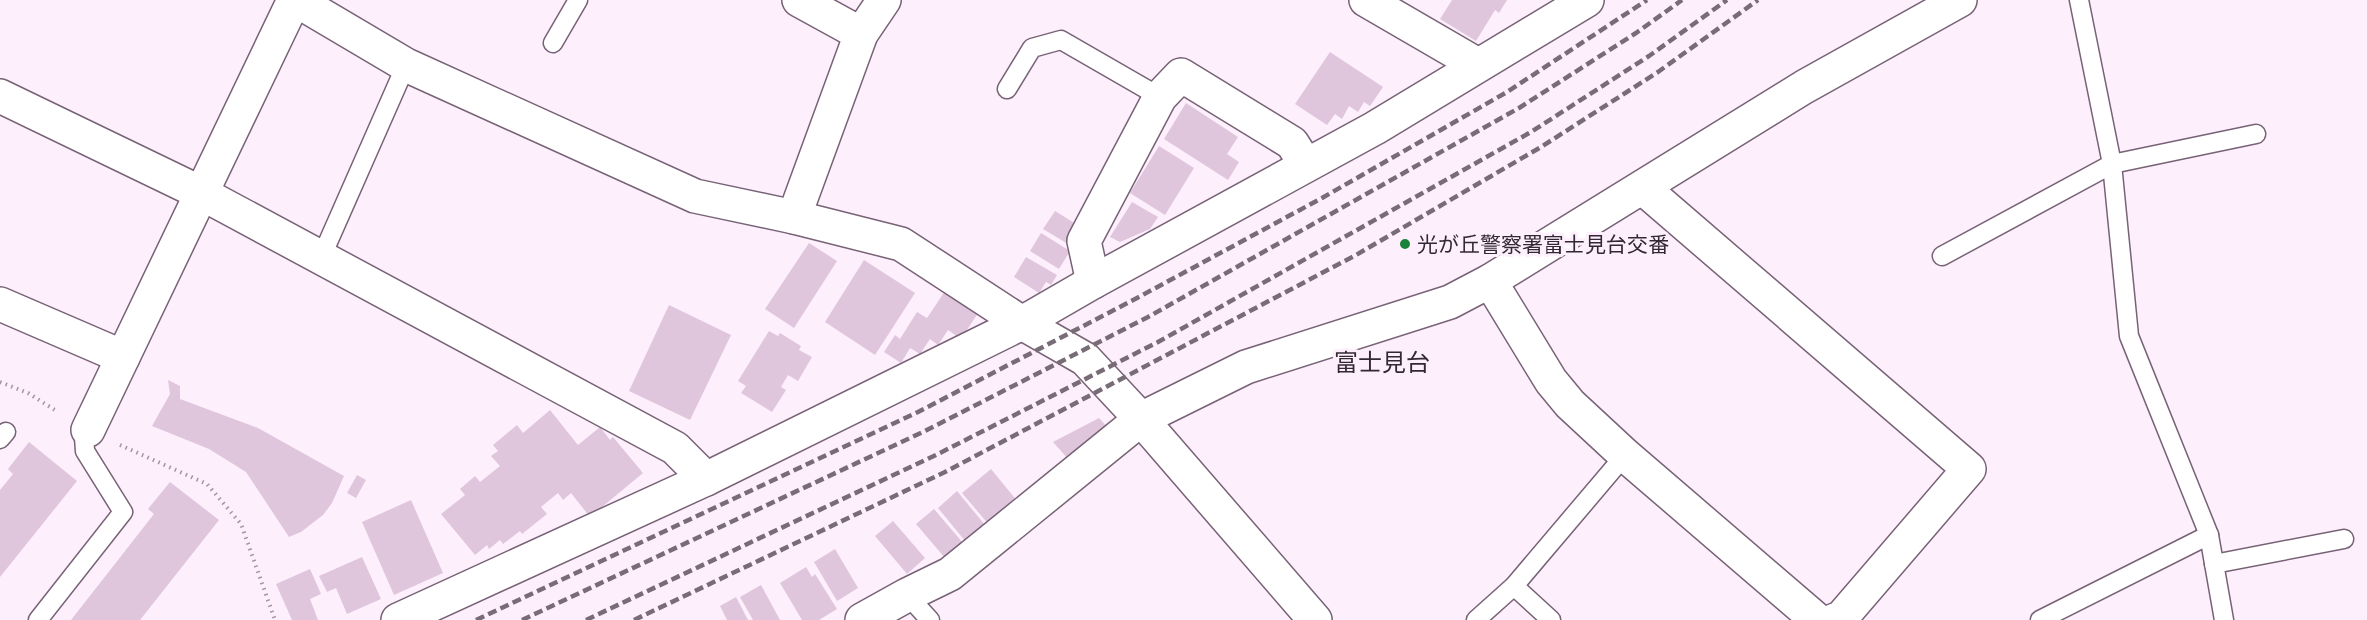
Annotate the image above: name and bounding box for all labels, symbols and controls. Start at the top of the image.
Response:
place label: 光が丘警察署富士見台交番 [1417,232,1669,257]
marker: 光が丘警察署富士見台交番 [1398,237,1412,251]
district label: 富士見台 [1334,348,1430,377]

